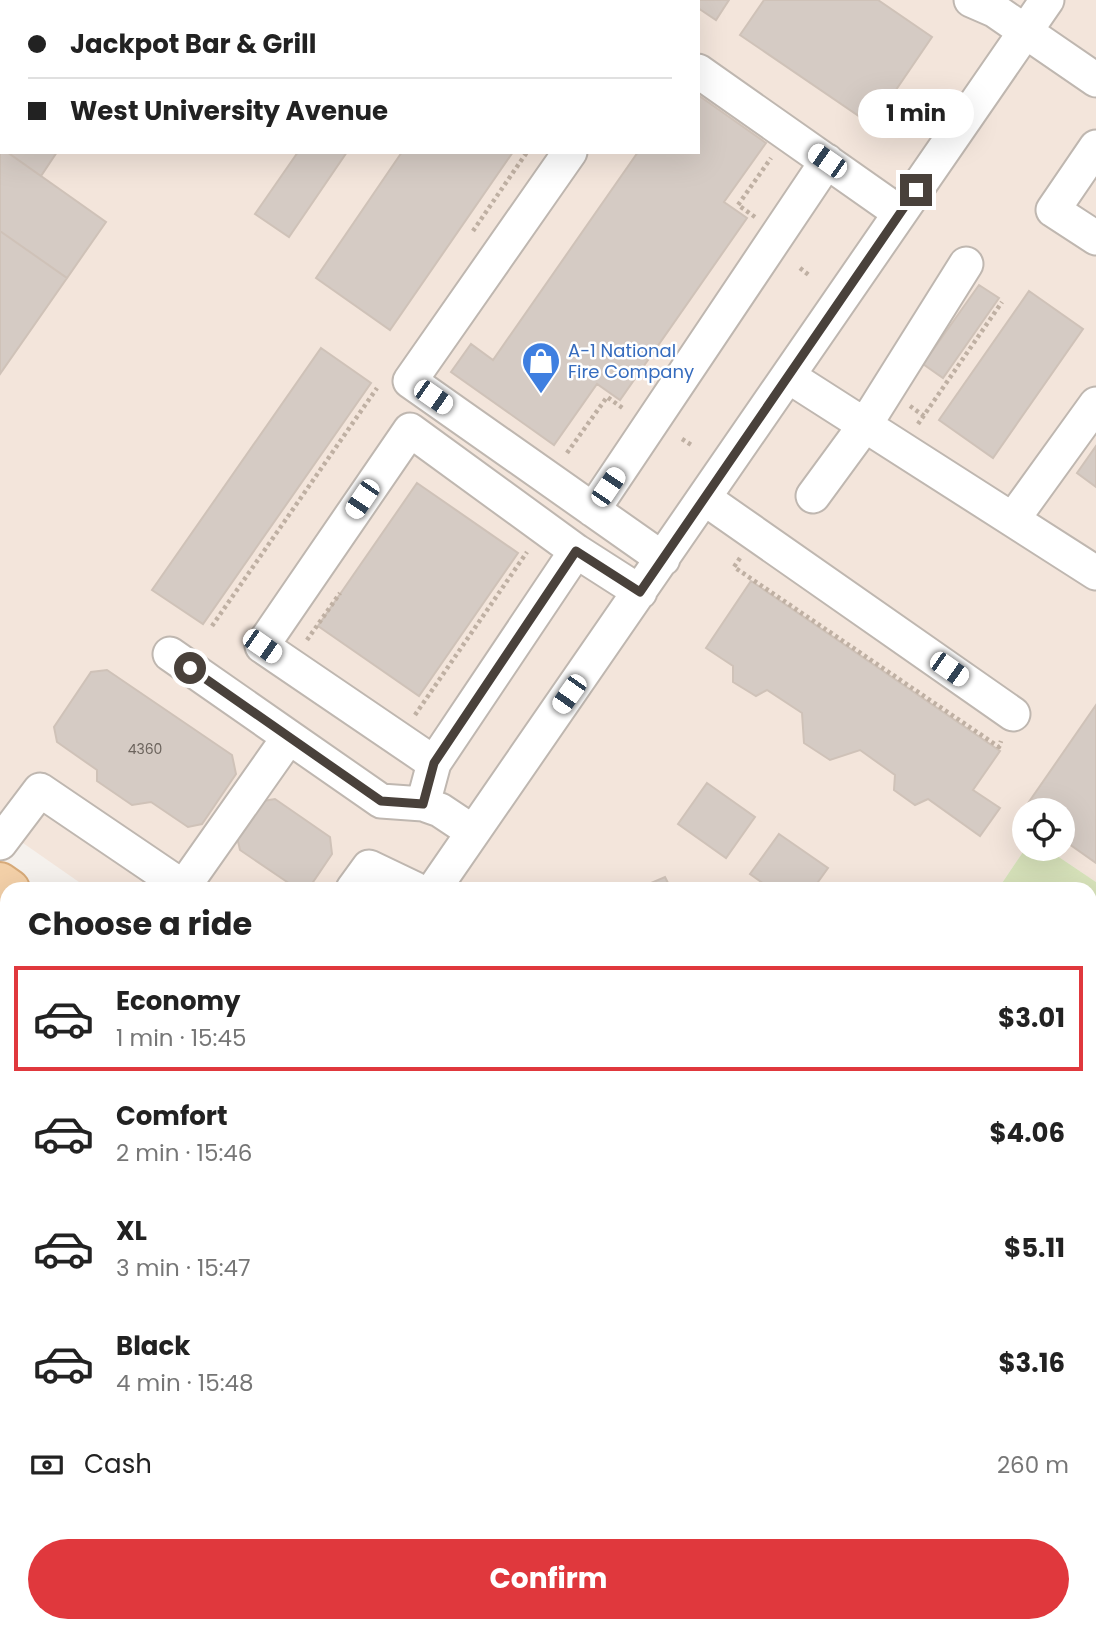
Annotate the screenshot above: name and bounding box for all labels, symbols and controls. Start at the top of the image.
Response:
text: Jackpot Bar & Grill [70,26,316,62]
callout: 1 min [858,88,974,138]
text: West University Avenue [70,93,388,129]
text: 1 min [886,97,946,129]
car [804,140,851,182]
route end [900,174,932,206]
place label: A-1 National Fire Company [568,338,694,384]
shop icon: A-1 National Fire Company [520,340,562,395]
car [410,376,457,418]
car [588,464,629,510]
car [342,476,383,522]
car [239,625,286,667]
car [926,648,973,690]
route start [174,652,206,684]
car [549,671,590,717]
house number: 4360 [128,739,162,759]
map controls [1012,798,1075,861]
button: locate [1012,798,1075,861]
text: Choose a ride [28,901,252,946]
text: Economy [116,983,240,1019]
icon: car [32,987,95,1050]
text: $3.01 [998,1000,1065,1036]
text: 1 min · 15:45 [116,1022,246,1054]
text: Comfort [116,1098,228,1134]
icon: car [32,1102,95,1165]
text: $4.06 [989,1115,1065,1151]
text: 2 min · 15:46 [116,1137,252,1169]
text: XL [116,1213,147,1249]
icon: car [32,1217,95,1280]
text: $5.11 [1004,1230,1065,1266]
text: 3 min · 15:47 [116,1252,251,1284]
text: Black [116,1328,190,1364]
icon: car [32,1332,95,1395]
text: $3.16 [998,1345,1065,1381]
text: 4 min · 15:48 [116,1367,254,1399]
icon: cash [28,1446,66,1484]
text: Cash [84,1446,152,1482]
text: 260 m [997,1449,1069,1481]
button: Confirm [28,1539,1069,1619]

